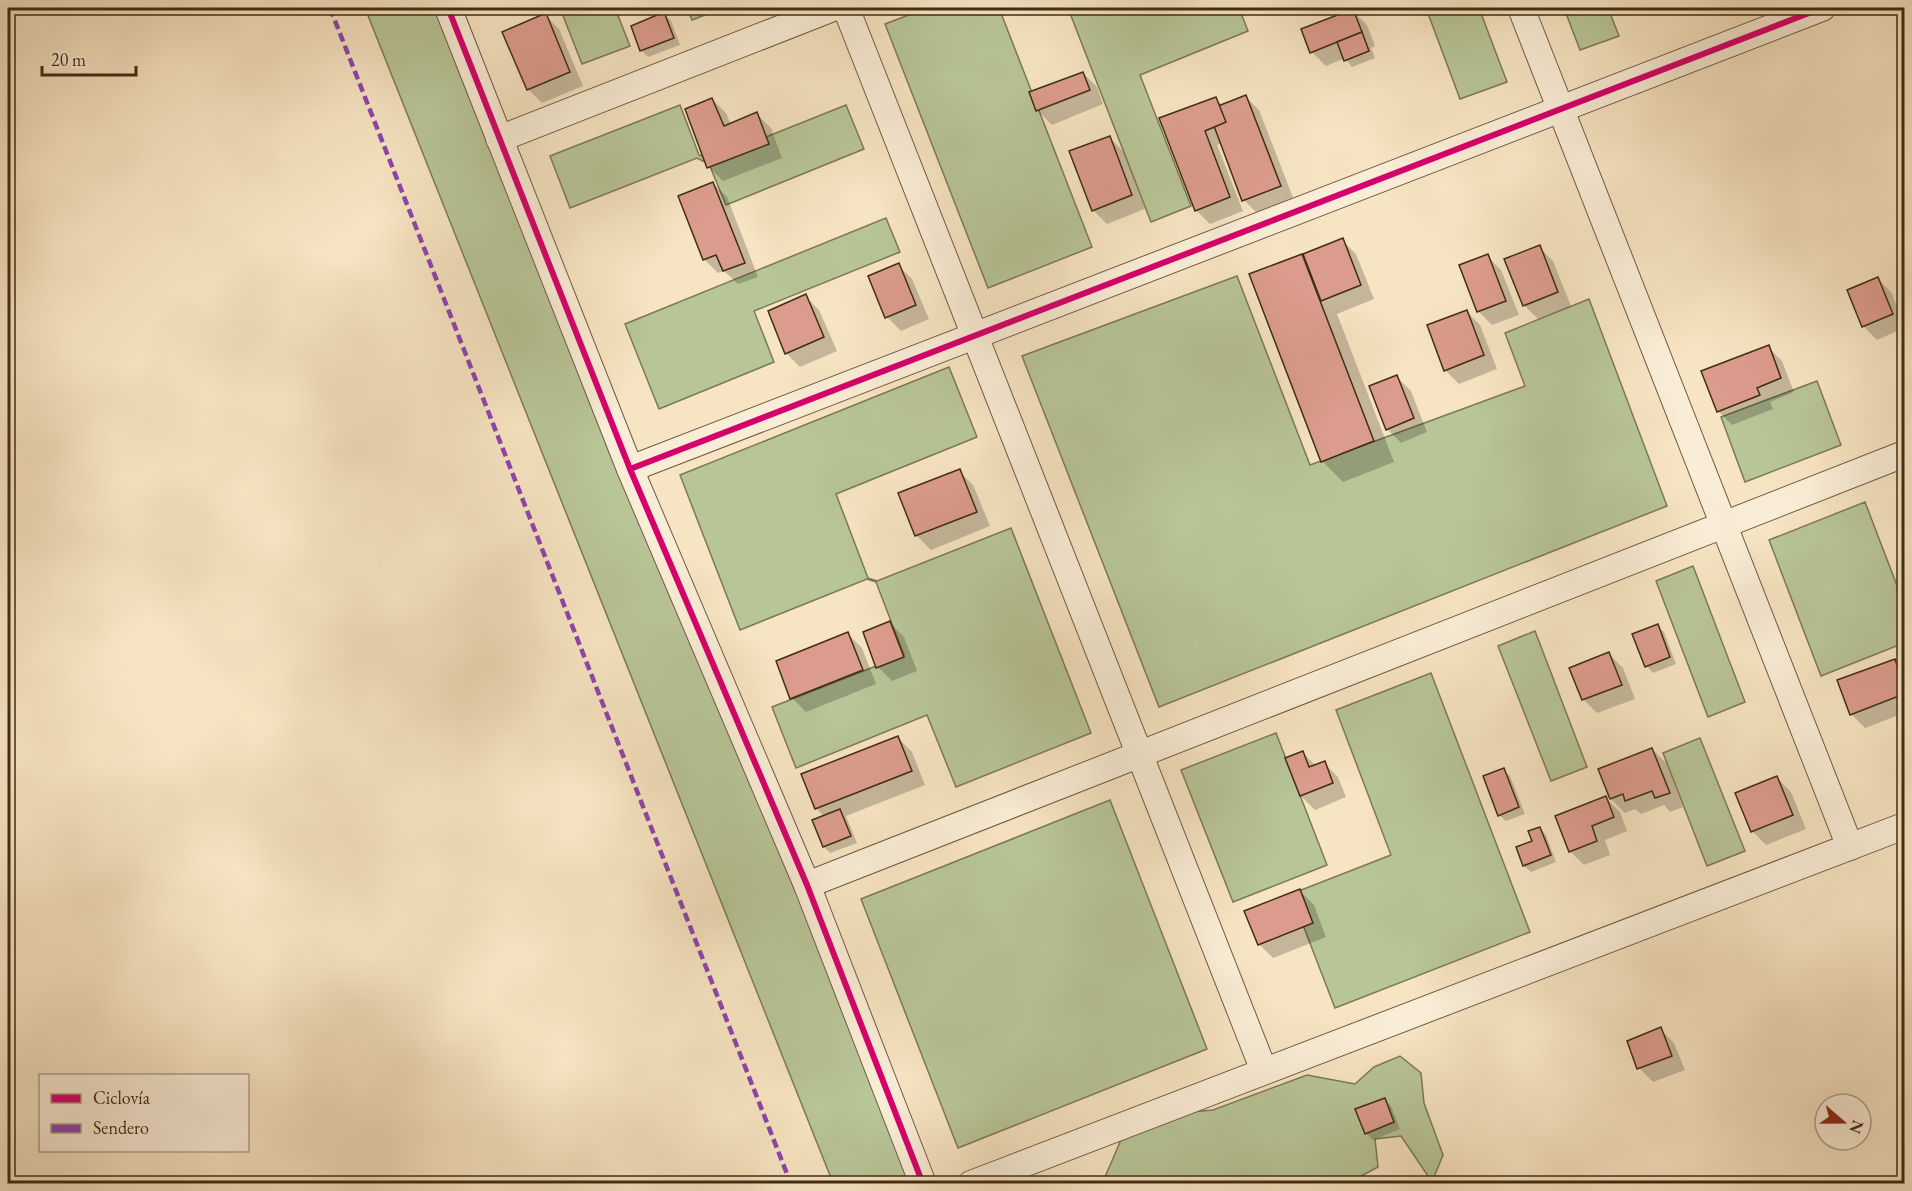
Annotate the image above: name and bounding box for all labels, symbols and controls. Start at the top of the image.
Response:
scale bar [42,39,136,77]
text: 20 m [51,48,86,71]
legend [39,1074,249,1152]
text: Ciclovía [93,1086,151,1109]
north arrow [1813,1092,1873,1152]
text: Sendero [93,1116,149,1139]
text: N [1845,1117,1869,1137]

